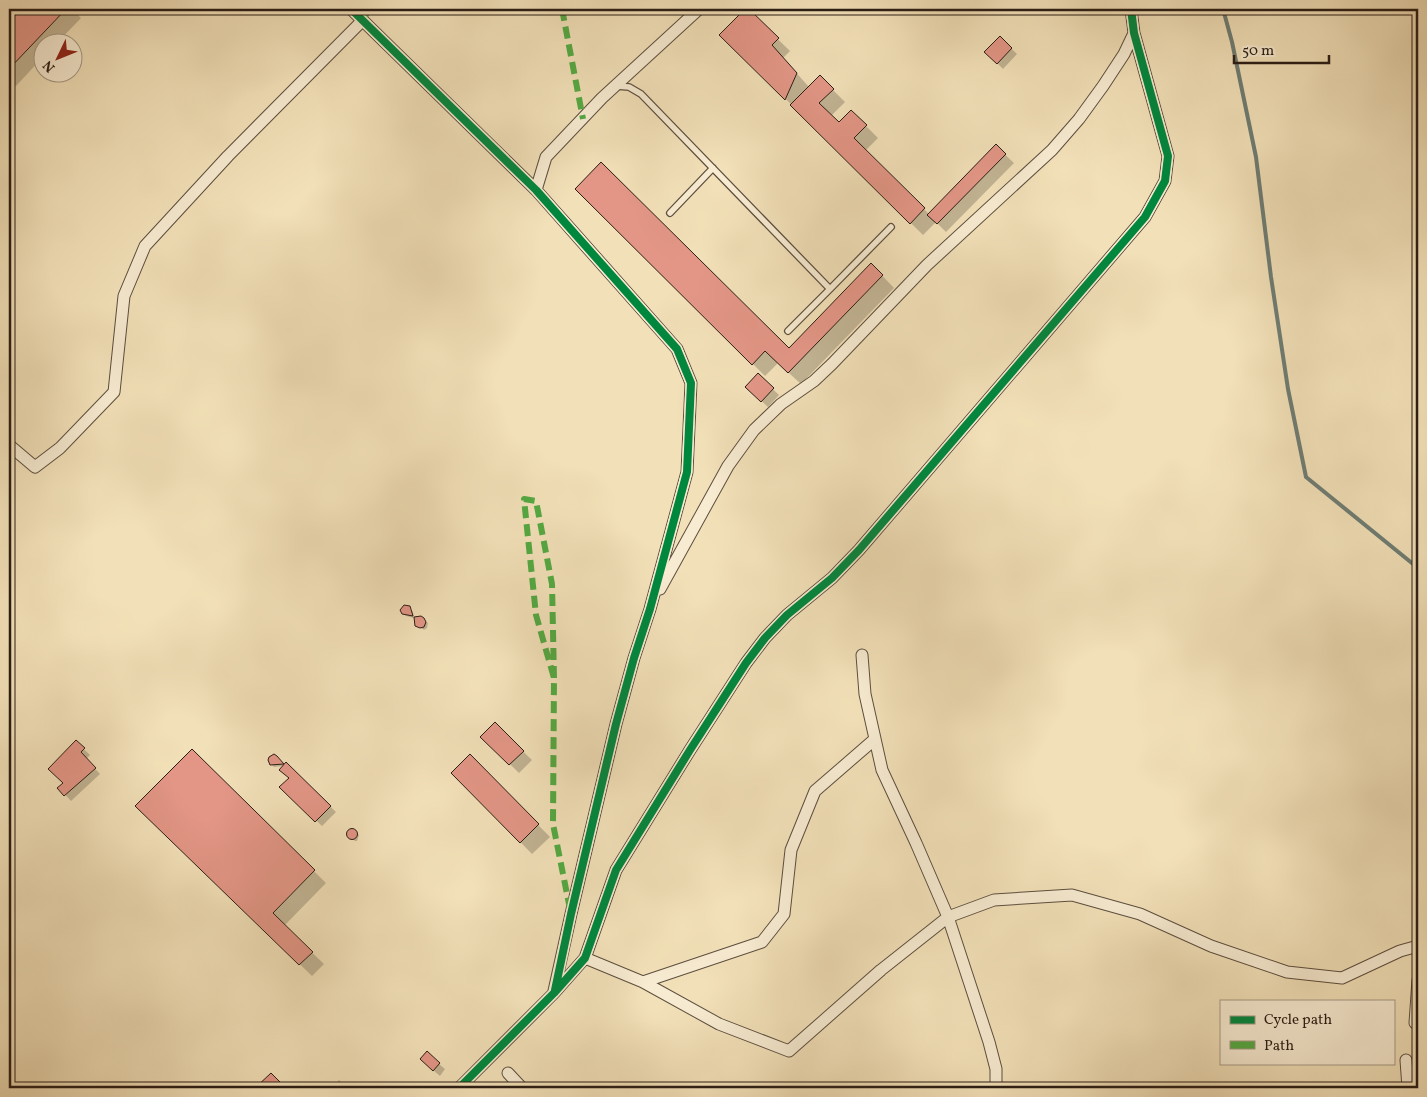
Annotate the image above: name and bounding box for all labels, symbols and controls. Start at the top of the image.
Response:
north arrow [32,32,82,82]
scale bar [1234,32,1330,64]
text: 50 m [1242,41,1274,62]
text: N [39,56,60,76]
legend [1220,1000,1394,1064]
text: Cycle path [1264,1010,1332,1031]
text: Path [1264,1036,1294,1057]

